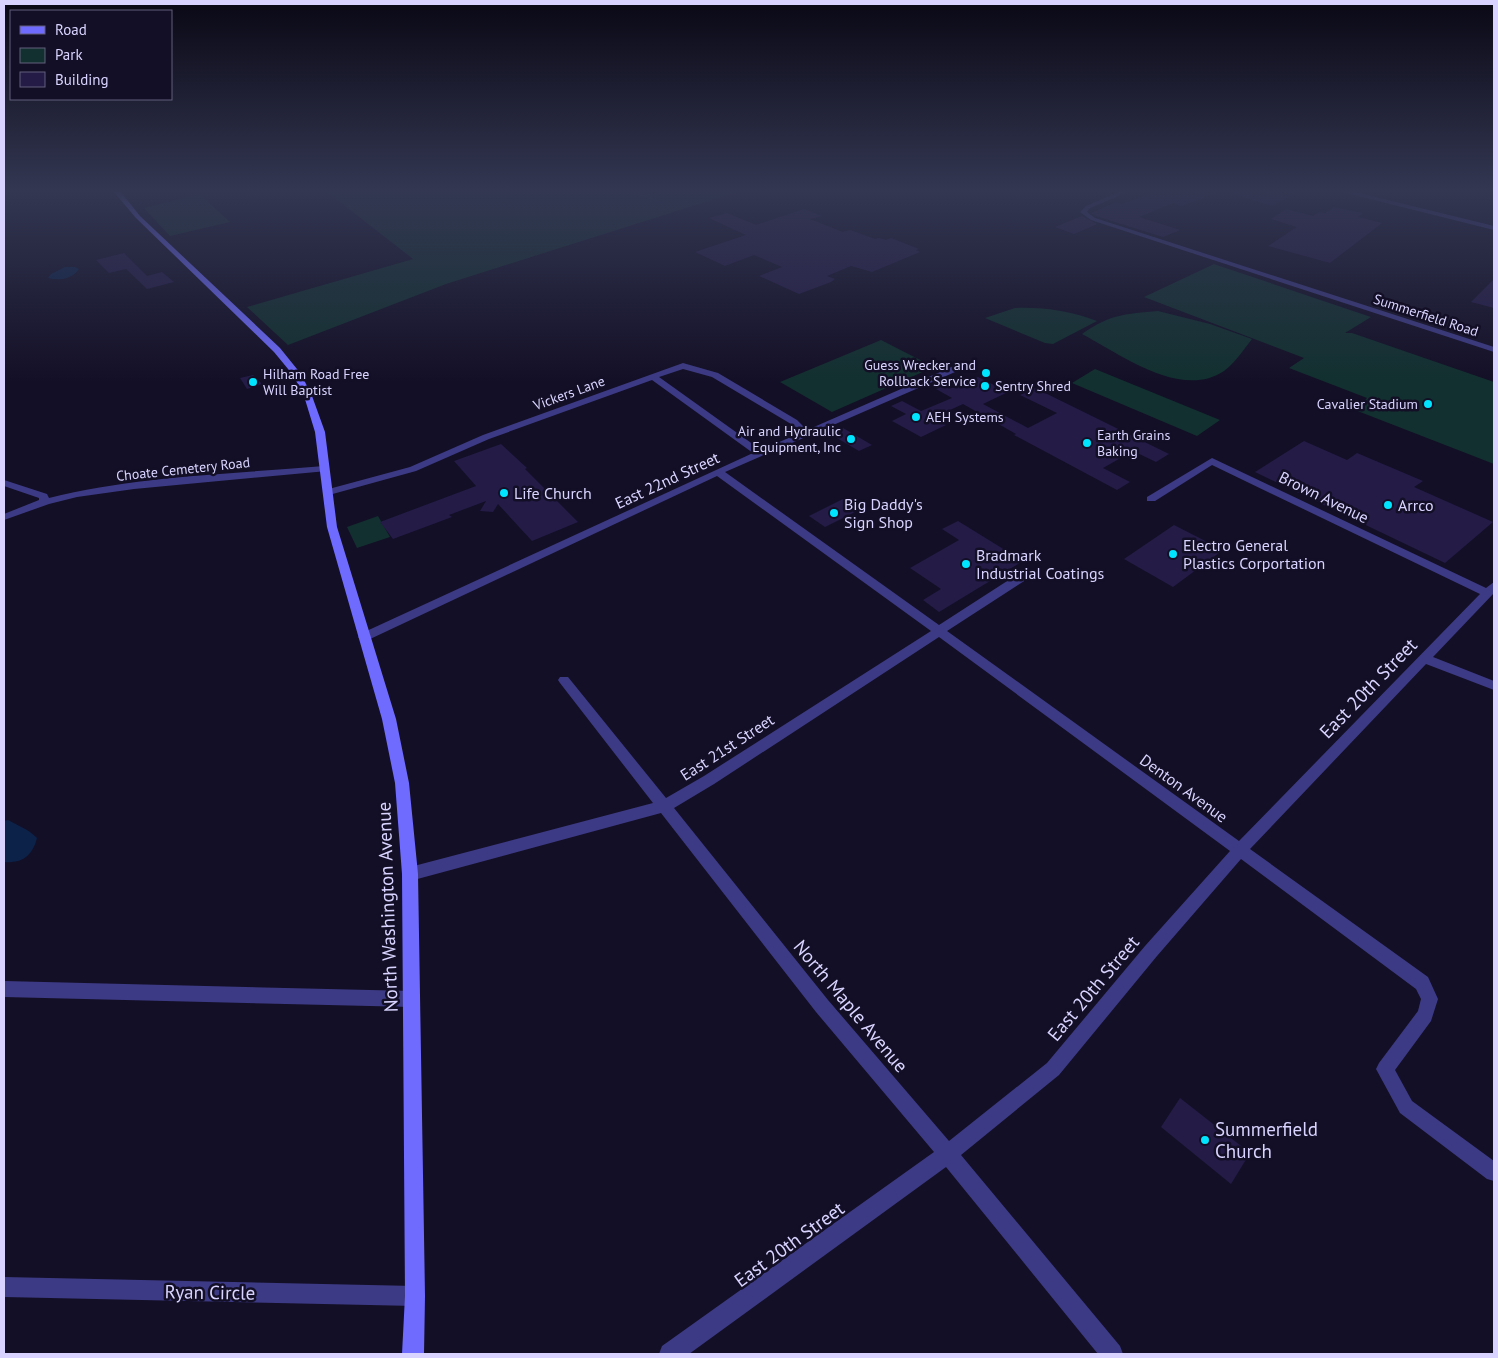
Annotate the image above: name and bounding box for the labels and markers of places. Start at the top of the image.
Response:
place label: Guess Wrecker and Rollback Service [864,356,976,390]
place label: Hilham Road Free Will Baptist [263,365,369,399]
marker: Guess Wrecker and Rollback Service [980,367,992,379]
marker: Hilham Road Free Will Baptist [247,376,259,388]
place label: Sentry Shred [995,377,1071,395]
marker: Sentry Shred [979,380,991,392]
place label: Cavalier Stadium [1317,395,1418,413]
marker: Cavalier Stadium [1422,398,1434,410]
place label: AEH Systems [926,408,1004,426]
marker: AEH Systems [910,411,922,423]
place label: Air and Hydraulic Equipment, Inc [738,422,841,456]
place label: Earth Grains Baking [1097,426,1170,460]
marker: Air and Hydraulic Equipment, Inc [845,433,857,445]
marker: Earth Grains Baking [1081,437,1093,449]
place label: Life Church [514,483,592,503]
marker: Life Church [498,487,510,499]
place label: Big Daddy's Sign Shop [844,494,923,532]
place label: Arrco [1398,495,1434,515]
marker: Arrco [1382,499,1394,511]
marker: Big Daddy's Sign Shop [828,507,840,519]
place label: Electro General Plastics Corportation [1183,535,1325,573]
place label: Bradmark Industrial Coatings [976,545,1105,583]
marker: Electro General Plastics Corportation [1167,548,1179,560]
marker: Bradmark Industrial Coatings [960,558,972,570]
place label: Summerfield Church [1215,1117,1318,1163]
marker: Summerfield Church [1199,1134,1211,1146]

